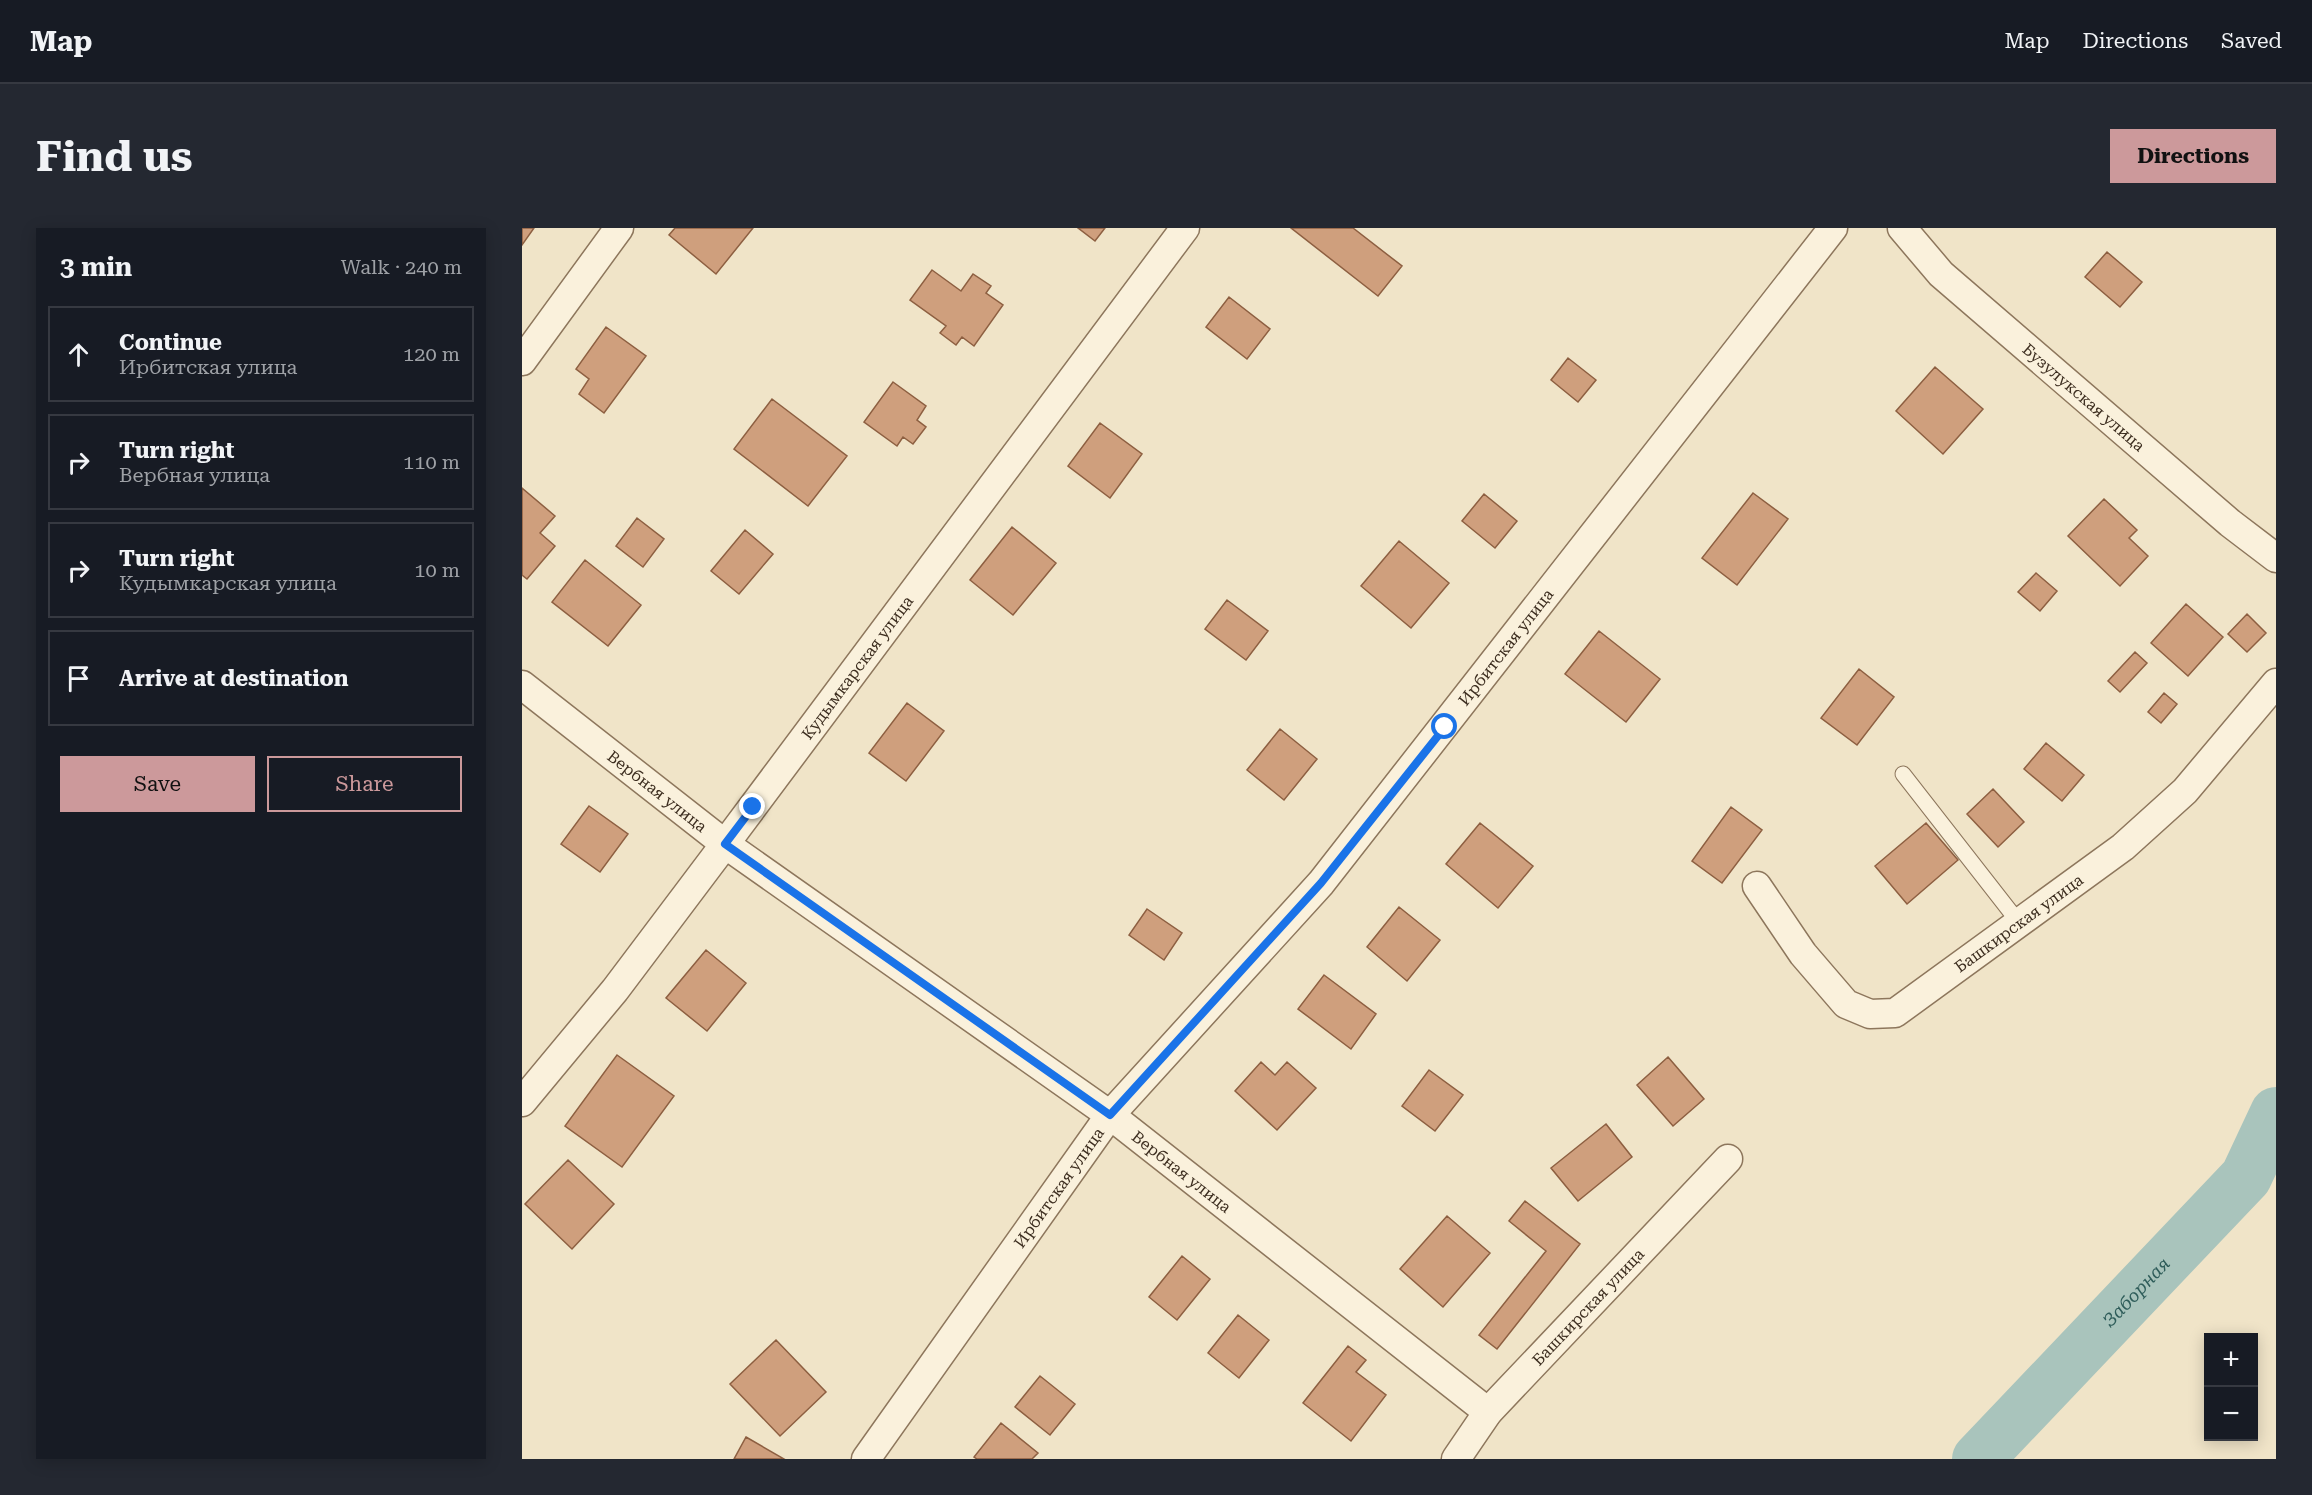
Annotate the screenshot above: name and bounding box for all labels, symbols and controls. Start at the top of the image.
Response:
text: Map [30,25,92,58]
text: Map [2005,29,2049,53]
text: Directions [2082,29,2188,53]
text: Saved [2221,29,2282,53]
button: Directions [2110,129,2276,183]
text: Find us [36,132,193,181]
text: 3 min [60,252,132,282]
text: Walk · 240 m [341,255,462,279]
text: Continue [119,330,222,355]
icon: ahead [62,338,95,371]
street label: Бузулукская улица [2019,340,2149,456]
text: 120 m [403,342,460,366]
text: Ирбитская улица [119,355,297,379]
text: Turn right [119,438,234,463]
icon: right [62,446,95,479]
text: 110 m [403,450,460,474]
text: Вербная улица [119,463,270,487]
text: Turn right [119,546,234,571]
icon: right [62,554,95,587]
text: 10 m [414,558,460,582]
text: Кудымкарская улица [119,571,337,595]
street label: Ирбитская улица [1454,585,1558,709]
street label: Кудымкарская улица [798,592,917,743]
icon: arrive [62,662,95,695]
text: Arrive at destination [119,666,348,691]
route start [1431,713,1457,739]
street label: Вербная улица [604,747,711,836]
button: Save [60,756,255,812]
button: Share [267,756,462,812]
route end [739,793,765,819]
street label: Башкирская улица [1951,870,2087,976]
street label: Ирбитская улица [1010,1124,1108,1251]
street label: Вербная улица [1128,1127,1235,1217]
street label: Башкирская улица [1528,1244,1648,1370]
water label: Заборная [2098,1253,2174,1331]
map controls [2204,1333,2258,1441]
button: + [2204,1333,2258,1387]
button: − [2204,1387,2258,1441]

